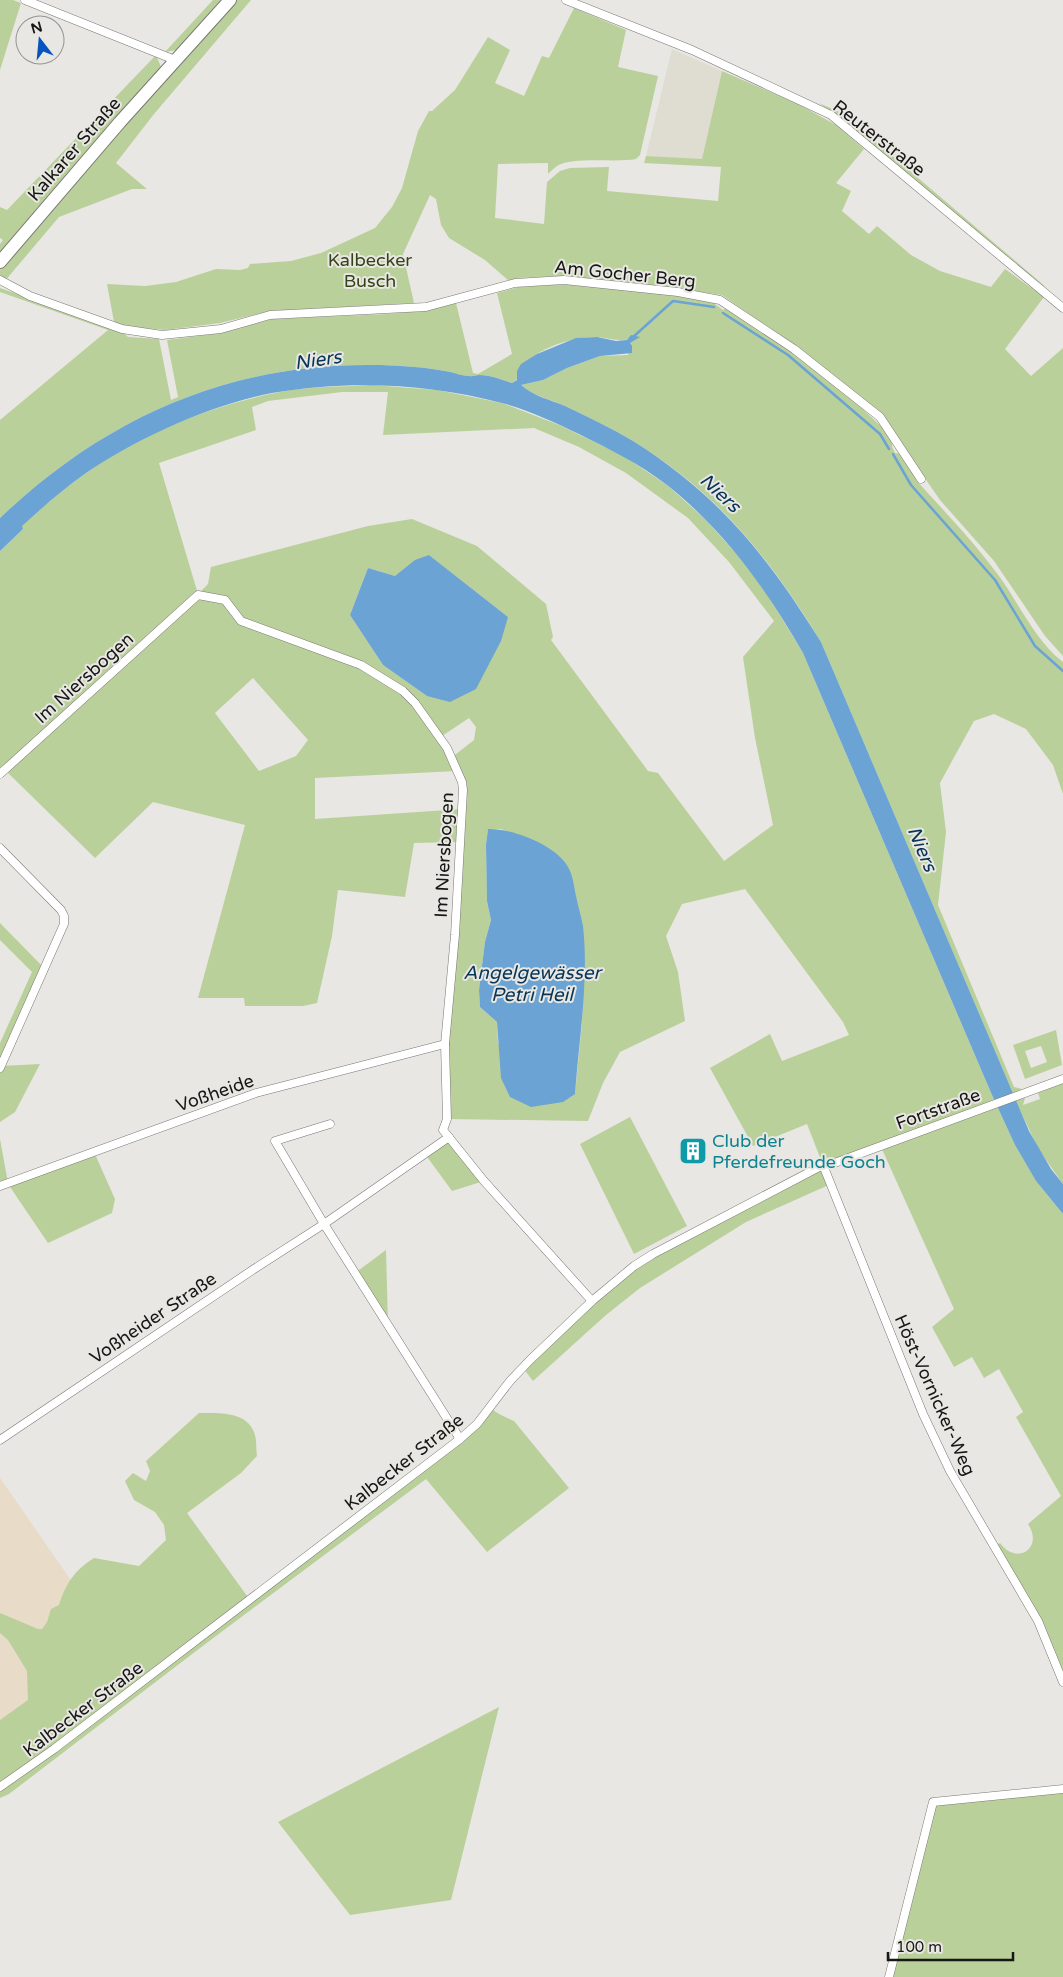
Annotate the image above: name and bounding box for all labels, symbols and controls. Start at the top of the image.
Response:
north arrow [15,15,65,65]
text: N [29,18,44,38]
street label: Kalkarer Straße [23,93,125,205]
street label: Reuterstraße [828,95,930,181]
park label: Kalbecker Busch [328,249,412,292]
street label: Am Gocher Berg [553,256,697,292]
water label: Niers [293,346,345,374]
water label: Niers [695,469,746,518]
street label: Im Niersbogen [30,628,138,728]
street label: Im Niersbogen [430,792,458,918]
water label: Niers [903,823,942,877]
water label: Angelgewässer Petri Heil [463,962,604,1006]
street label: Voßheide [173,1069,257,1117]
street label: Fortstraße [893,1084,983,1134]
place label: Club der Pferdefreunde Goch [712,1130,886,1173]
building icon: Club der Pferdefreunde Goch [678,1136,708,1166]
street label: Voßheider Straße [86,1268,220,1368]
street label: Höst-Vornicker-Weg [890,1311,980,1479]
street label: Kalbecker Straße [340,1409,468,1515]
street label: Kalbecker Straße [19,1657,147,1761]
scale bar [888,1930,1013,1962]
text: 100 m [896,1938,942,1956]

